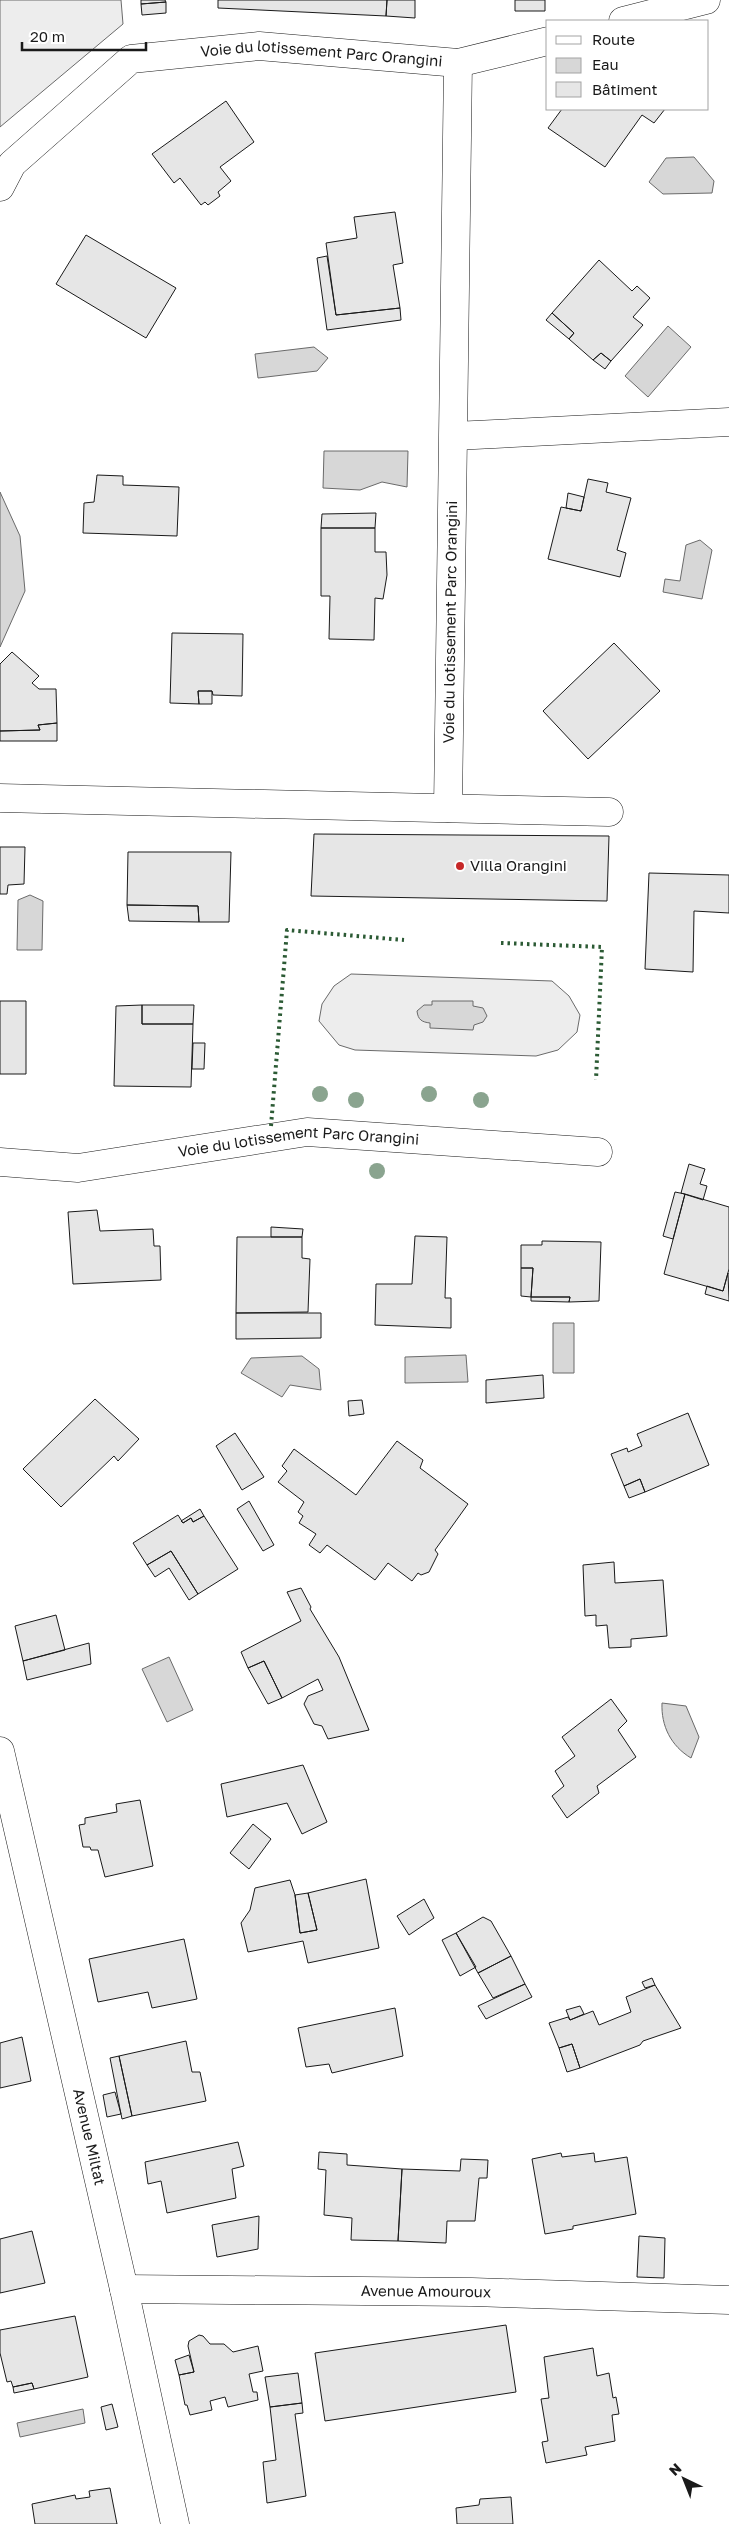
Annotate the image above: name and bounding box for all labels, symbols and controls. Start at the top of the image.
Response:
scale bar [22,20,146,52]
legend [546,20,709,110]
text: 20 m [30,27,65,45]
text: Route [592,30,635,48]
street label: Voie du lotissement Parc Orangini [200,36,443,70]
text: Eau [592,55,619,73]
text: Bâtiment [592,80,657,98]
street label: Voie du lotissement Parc Orangini [439,500,460,744]
place label: Villa Orangini [470,856,567,874]
marker: Villa Orangini [454,860,466,872]
street label: Voie du lotissement Parc Orangini [177,1122,420,1160]
street label: Avenue Miltat [70,2087,110,2187]
street label: Avenue Amouroux [361,2281,491,2301]
north arrow [659,2454,709,2504]
text: N [665,2459,684,2479]

